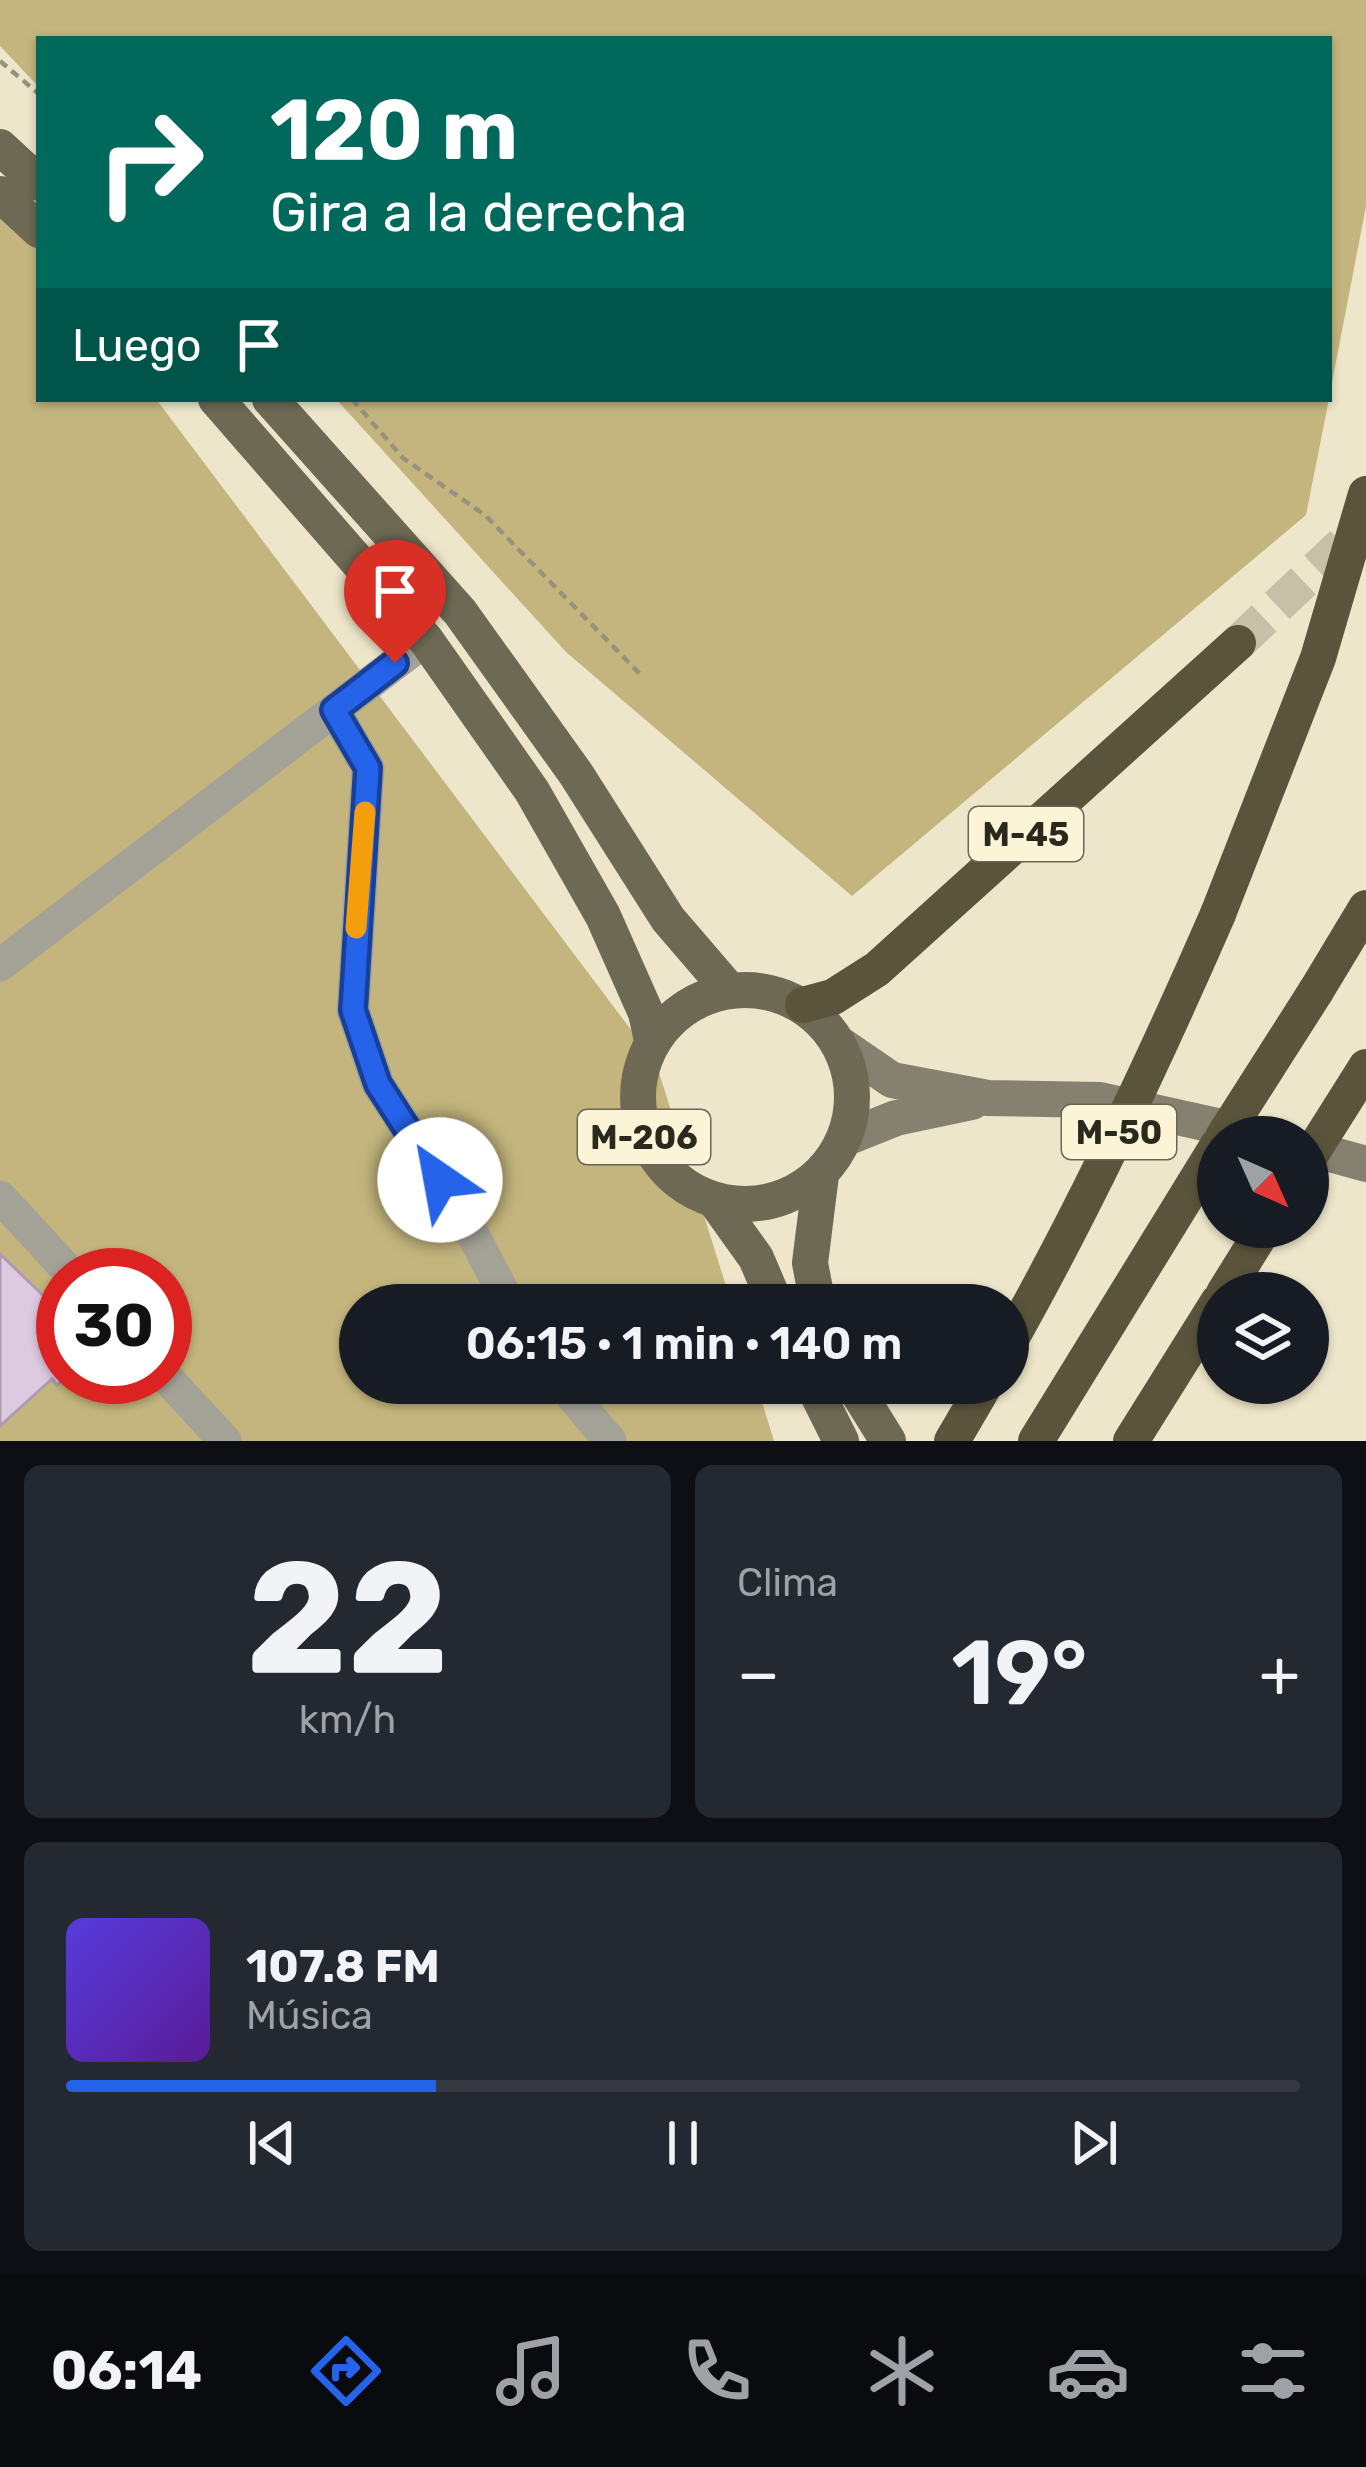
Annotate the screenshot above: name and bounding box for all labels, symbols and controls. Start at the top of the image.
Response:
text: 120 m [270,80,518,180]
icon: right [72,84,228,240]
text: Gira a la derecha [270,181,687,245]
icon: arrive [226,312,292,378]
text: Luego [72,319,202,372]
pin [344,540,446,663]
icon: arrive [362,558,428,624]
road number: M-45 [969,807,1083,861]
road number: M-50 [1062,1105,1176,1159]
road number: M-206 [578,1110,710,1164]
north arrow [1197,1116,1329,1248]
map controls [1197,1116,1329,1404]
position arrow [377,1117,503,1243]
speed limit sign: 30 [36,1248,192,1404]
button: layers [1197,1272,1329,1404]
text: 06:15 · 1 min · 140 m [466,1317,902,1370]
text: 22 [246,1526,449,1711]
text: Clima [737,1560,838,1606]
text: 19° [951,1620,1087,1727]
text: − [737,1634,780,1713]
text: + [1259,1634,1300,1713]
text: km/h [299,1697,396,1743]
text: 107.8 FM [246,1940,440,1993]
text: Música [246,1993,373,2039]
icon: previous [239,2110,305,2176]
icon: pause [650,2110,716,2176]
icon: next [1061,2110,1127,2176]
icon: directions [304,2329,388,2413]
icon: music [489,2329,573,2413]
icon: phone [675,2329,759,2413]
icon: climate [860,2329,944,2413]
icon: car [1046,2329,1130,2413]
icon: filters [1231,2329,1315,2413]
text: 06:14 [51,2339,202,2403]

